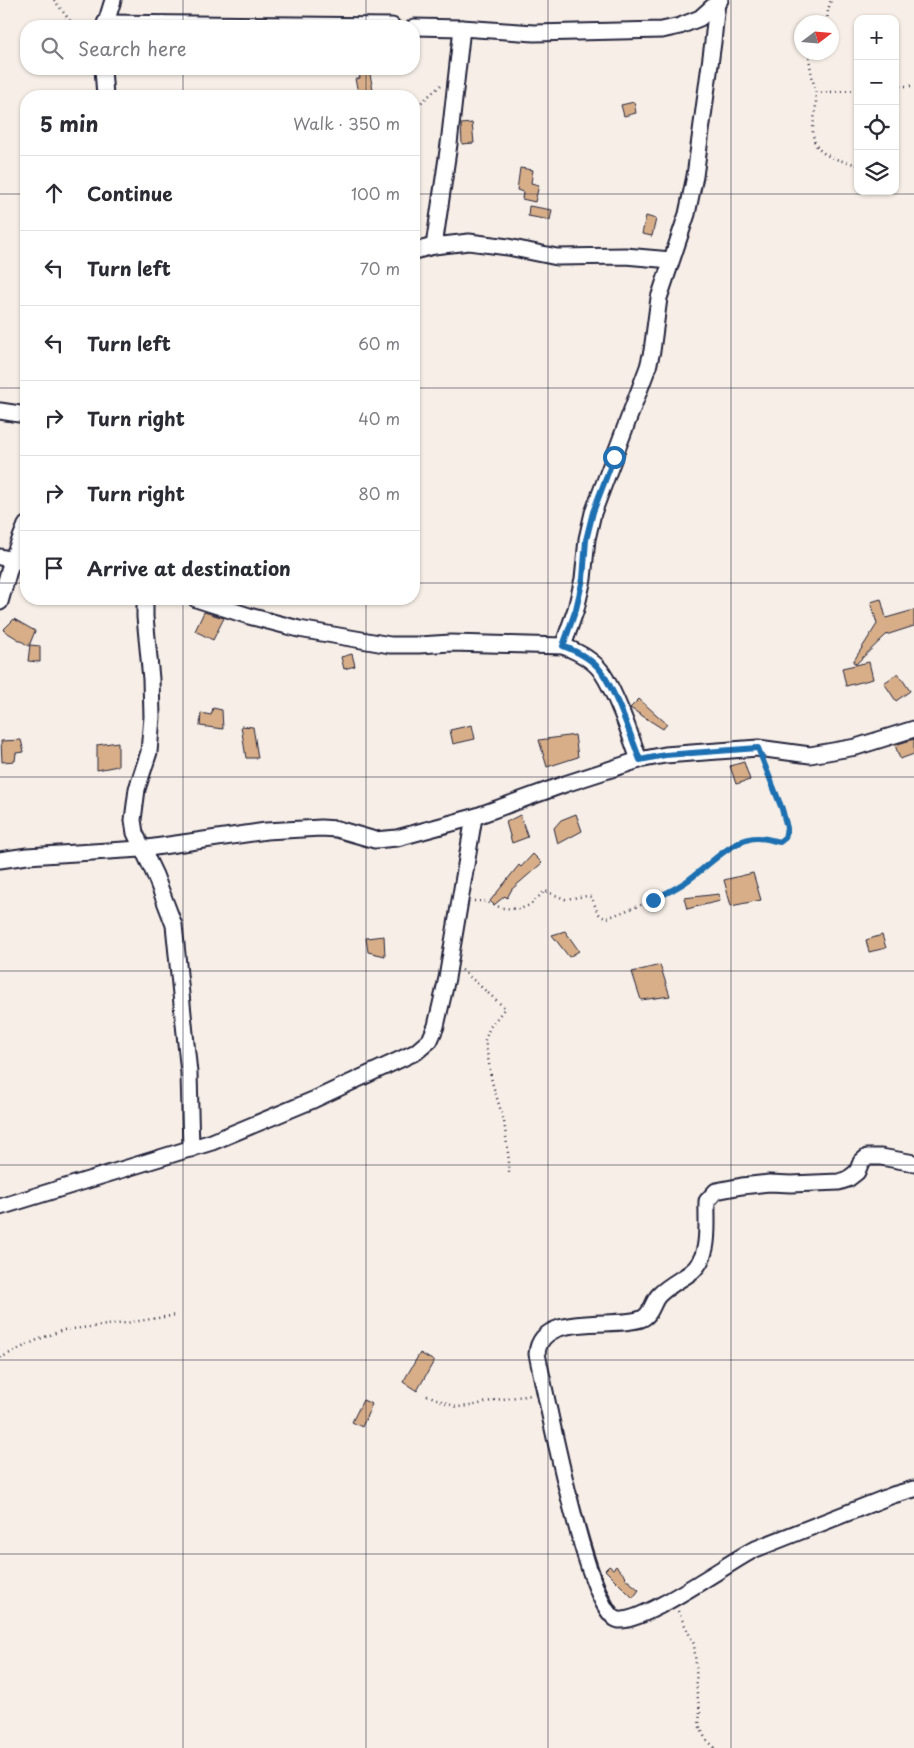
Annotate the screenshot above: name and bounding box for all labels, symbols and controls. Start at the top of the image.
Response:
north arrow [794,15,839,60]
map controls [854,15,899,195]
button: + [854,15,899,60]
search box [20,20,420,75]
icon: search [38,34,66,62]
text: Search here [78,34,187,62]
button: − [854,60,899,105]
button: locate [854,105,899,150]
text: 5 min [40,107,98,139]
text: Walk · 350 m [293,111,400,135]
button: layers [854,150,899,195]
icon: ahead [40,179,68,207]
text: Continue [87,179,173,207]
text: 100 m [351,181,400,205]
icon: left [40,254,68,282]
text: Turn left [87,254,171,282]
text: 70 m [360,256,400,280]
icon: left [40,329,68,357]
text: Turn left [87,329,171,357]
text: 60 m [358,331,400,355]
icon: right [40,404,68,432]
text: Turn right [87,404,185,432]
text: 40 m [358,406,400,430]
route start [603,446,626,469]
icon: right [40,479,68,507]
text: Turn right [87,479,185,507]
text: 80 m [358,481,400,505]
icon: arrive [40,554,68,582]
text: Arrive at destination [87,554,291,582]
route end [642,889,665,912]

